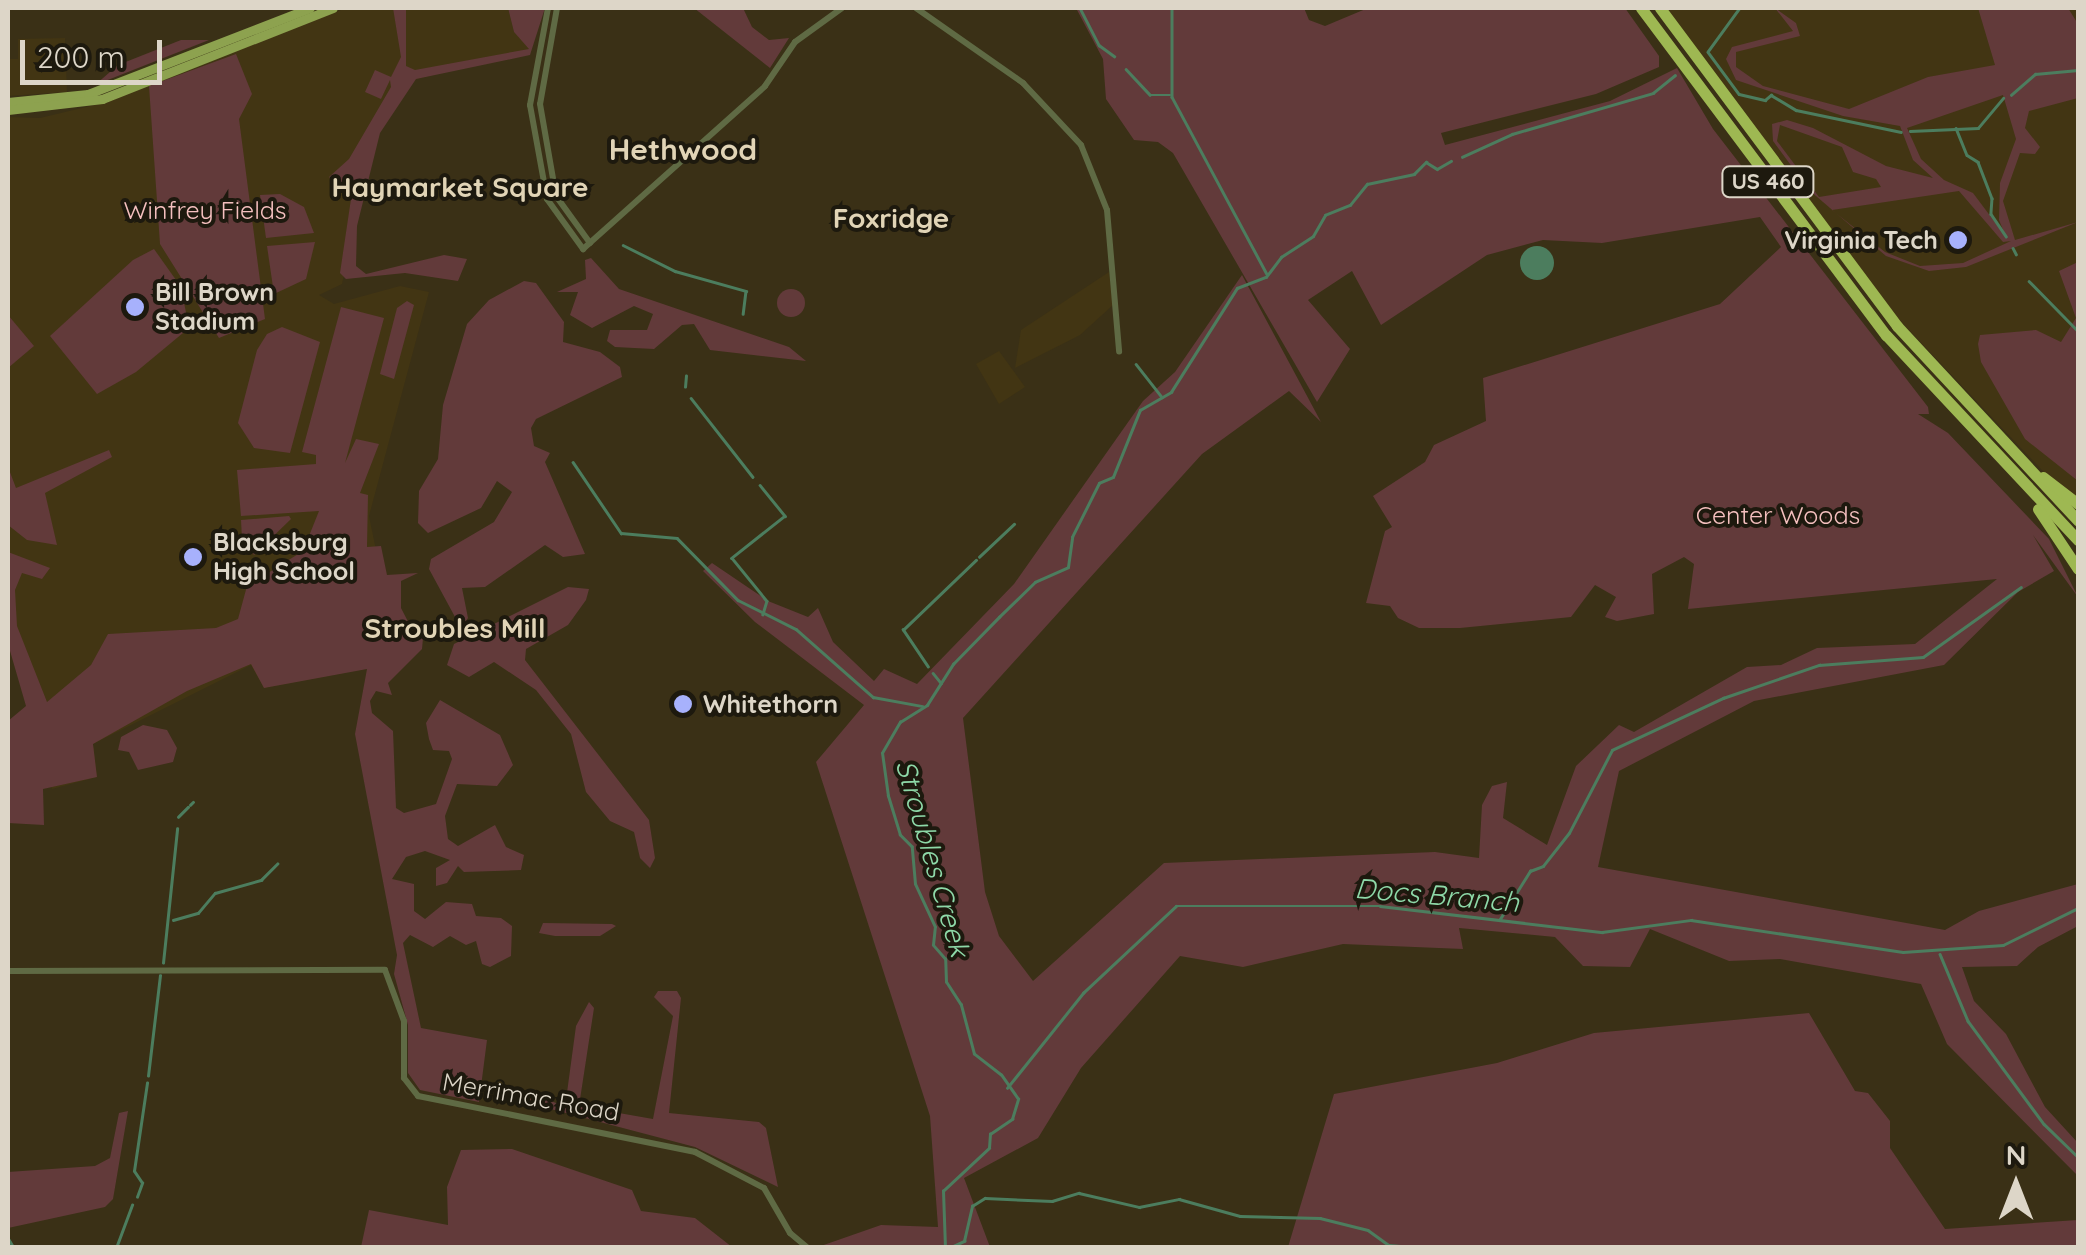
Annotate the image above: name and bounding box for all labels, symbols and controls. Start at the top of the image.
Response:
scale bar [25,20,168,82]
text: 200 m [37,38,125,76]
district label: Hethwood [609,131,757,167]
road number: US 460 [1720,165,1816,199]
district label: Haymarket Square [331,170,589,204]
park label: Winfrey Fields [123,195,287,225]
district label: Foxridge [833,201,949,235]
place label: Virginia Tech [1784,225,1938,255]
marker: Virginia Tech [1947,229,1969,251]
place label: Bill Brown Stadium [155,278,274,337]
marker: Bill Brown Stadium [124,296,146,318]
park label: Center Woods [1696,500,1860,530]
place label: Blacksburg High School [213,528,355,587]
marker: Blacksburg High School [182,546,204,568]
district label: Stroubles Mill [365,611,545,645]
place label: Whitethorn [703,689,838,719]
marker: Whitethorn [672,693,694,715]
water label: Stroubles Creek [889,756,977,960]
water label: Docs Branch [1353,871,1521,919]
street label: Merrimac Road [440,1067,622,1127]
north arrow [1966,1135,2066,1235]
text: N [2006,1137,2026,1172]

